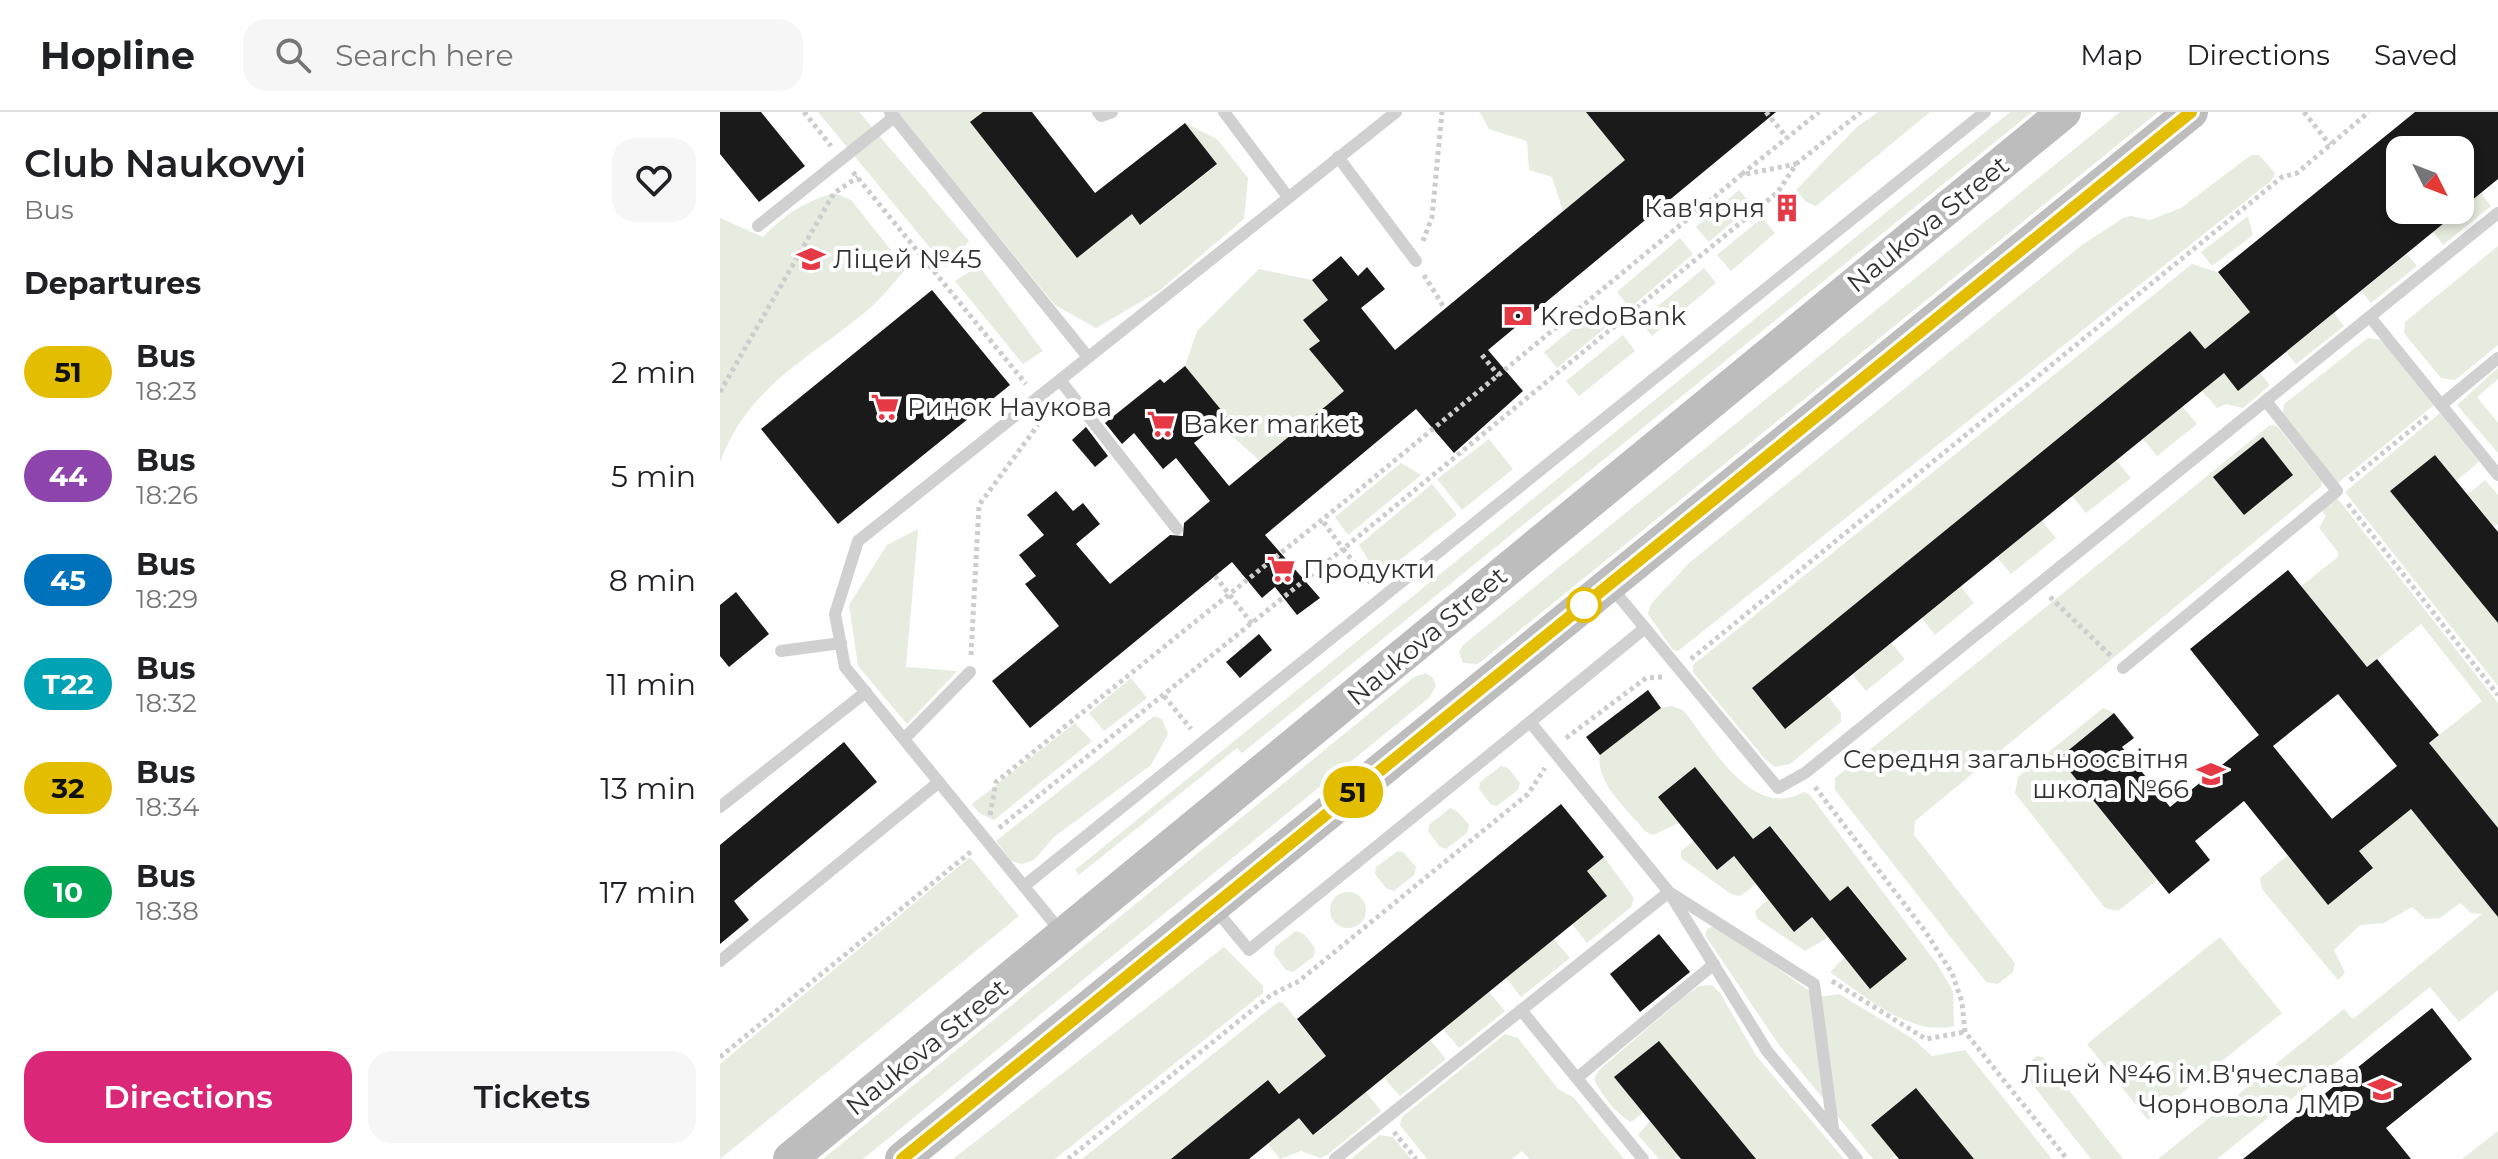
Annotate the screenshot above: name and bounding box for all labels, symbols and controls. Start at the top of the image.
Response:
search box [243,19,803,91]
text: Hopline [40,32,195,79]
icon: search [271,33,315,77]
text: Search here [335,37,514,74]
text: Map [2080,38,2142,72]
text: Directions [2186,38,2330,72]
text: Saved [2374,38,2458,72]
north arrow [2386,136,2474,224]
map controls [2386,136,2474,224]
button: heart [612,138,696,222]
text: Club Naukovyi [24,140,306,187]
street label: Naukova Street [1841,149,2015,299]
place label: Кав'ярня [1644,192,1765,224]
building icon: Кав'ярня [1772,193,1802,223]
text: Bus [24,194,74,226]
place label: Ліцей №45 [833,243,982,275]
school or university icon: Ліцей №45 [796,244,826,274]
text: Departures [24,265,201,302]
place label: KredoBank [1540,300,1686,332]
bank icon: KredoBank [1503,301,1533,331]
text: Bus [136,338,196,375]
text: 2 min [611,354,696,391]
text: 51 [54,355,82,389]
text: 18:23 [136,375,197,407]
place label: Ринок Наукова [907,391,1112,423]
supermarket icon: Ринок Наукова [870,392,900,422]
place label: Baker market [1183,408,1360,440]
supermarket icon: Baker market [1146,409,1176,439]
text: Bus [136,442,196,479]
text: 5 min [611,458,696,495]
text: 44 [49,459,87,493]
text: 18:26 [136,479,198,511]
text: Bus [136,546,196,583]
place label: Продукти [1303,553,1435,585]
supermarket icon: Продукти [1266,554,1296,584]
street label: Naukova Street [1340,560,1514,712]
text: 8 min [609,562,696,599]
text: 45 [50,563,86,597]
text: 18:29 [136,583,198,615]
unlabelled marker [1567,588,1601,622]
text: Bus [136,650,196,687]
text: 11 min [606,666,696,703]
text: Т22 [42,667,94,701]
text: 18:32 [136,687,197,719]
place label: Середня загальноосвітня школа №66 [1843,743,2189,805]
text: Bus [136,754,196,791]
school or university icon: Середня загальноосвітня школа №66 [2196,759,2226,789]
line badge: 51 [1317,766,1389,818]
text: 13 min [600,770,696,807]
text: 32 [52,771,84,805]
text: 51 [1339,775,1367,809]
text: 18:34 [136,791,199,823]
text: Bus [136,858,196,895]
text: 17 min [599,874,696,911]
text: 10 [53,875,83,909]
text: 18:38 [136,895,199,927]
street label: Naukova Street [840,972,1014,1122]
button: Directions [24,1051,352,1143]
button: Tickets [368,1051,696,1143]
place label: Ліцей №46 ім.В'ячеслава Чорновола ЛМР [2021,1058,2360,1120]
school or university icon: Ліцей №46 ім.В'ячеслава Чорновола ЛМР [2367,1074,2397,1104]

